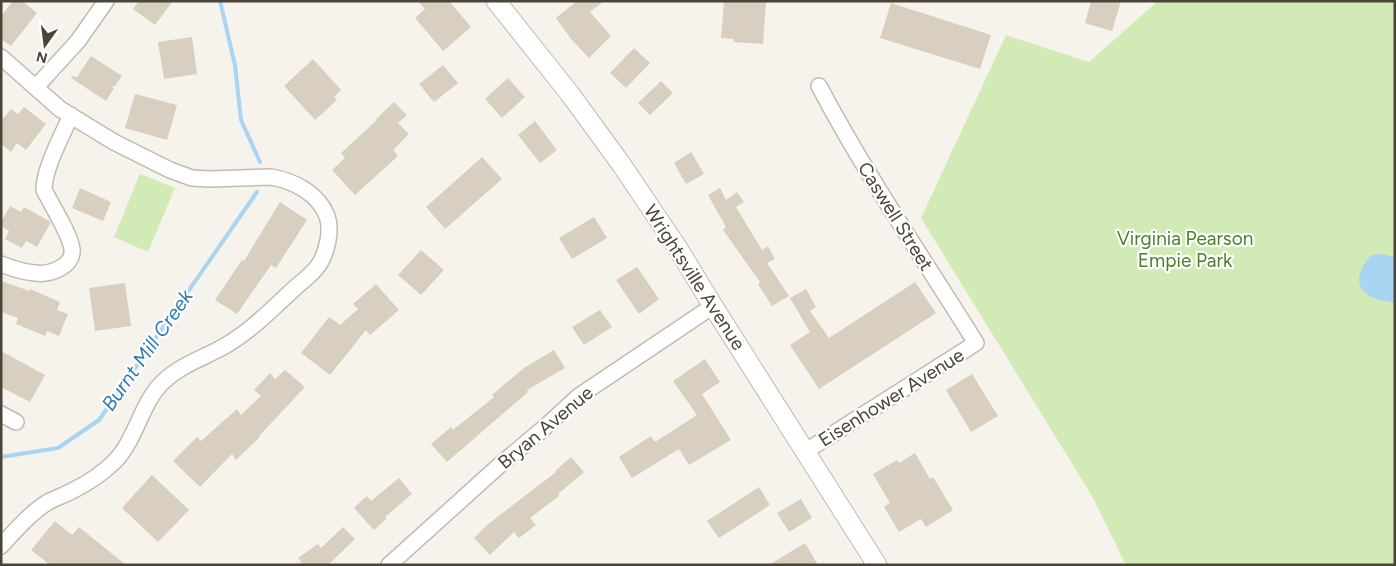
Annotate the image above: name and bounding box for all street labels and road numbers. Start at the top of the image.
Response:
street label: Caswell Street [853,158,938,275]
street label: Wrightsville Avenue [639,200,750,354]
street label: Eisenhower Avenue [814,343,968,451]
street label: Bryan Avenue [493,381,598,474]

